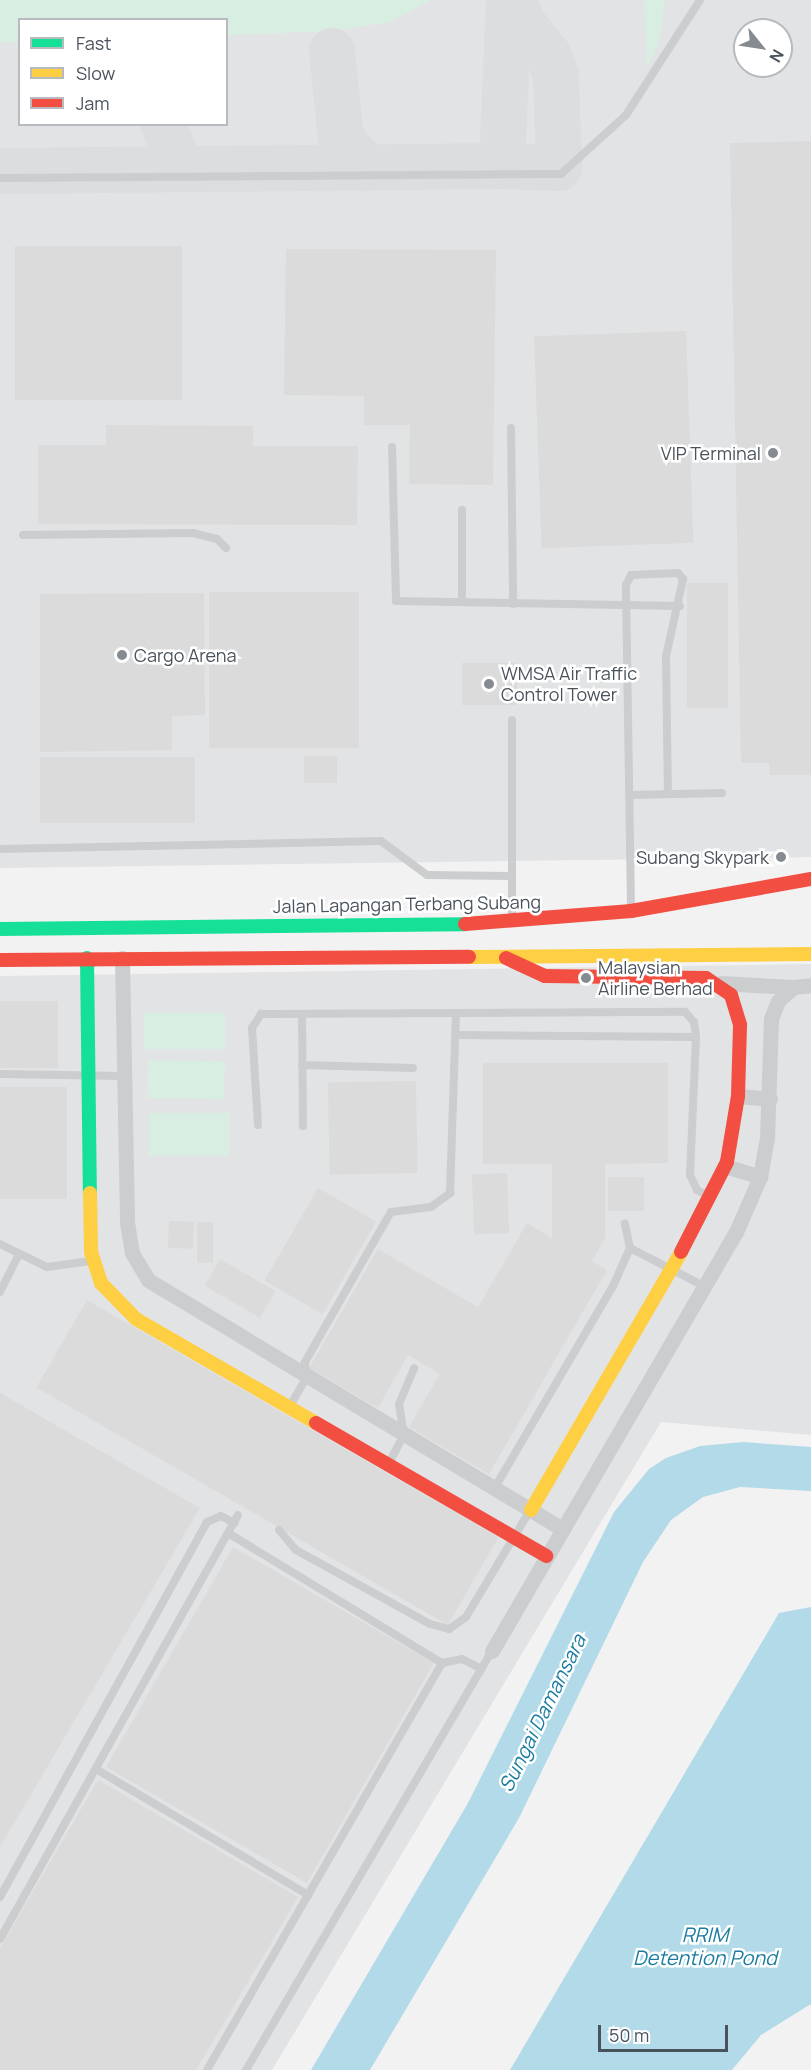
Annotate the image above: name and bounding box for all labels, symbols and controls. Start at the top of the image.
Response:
legend [18,18,228,126]
north arrow [733,18,793,78]
text: Fast [76,31,111,55]
text: N [764,46,789,66]
text: Slow [76,61,115,85]
text: Jam [76,91,110,115]
place label: VIP Terminal [661,442,761,464]
marker: VIP Terminal [766,446,780,460]
place label: Cargo Arena [134,644,237,666]
marker: Cargo Arena [115,648,129,662]
place label: WMSA Air Traffic Control Tower [501,663,637,706]
marker: WMSA Air Traffic Control Tower [482,677,496,691]
place label: Subang Skypark [636,846,769,868]
marker: Subang Skypark [774,850,788,864]
street label: Jalan Lapangan Terbang Subang [273,891,541,917]
place label: Malaysian Airline Berhad [598,957,713,1000]
marker: Malaysian Airline Berhad [579,971,593,985]
water label: Sungai Damansara [494,1631,590,1795]
water label: RRIM Detention Pond [633,1923,777,1970]
scale bar [601,2013,732,2051]
text: 50 m [609,2023,649,2047]

